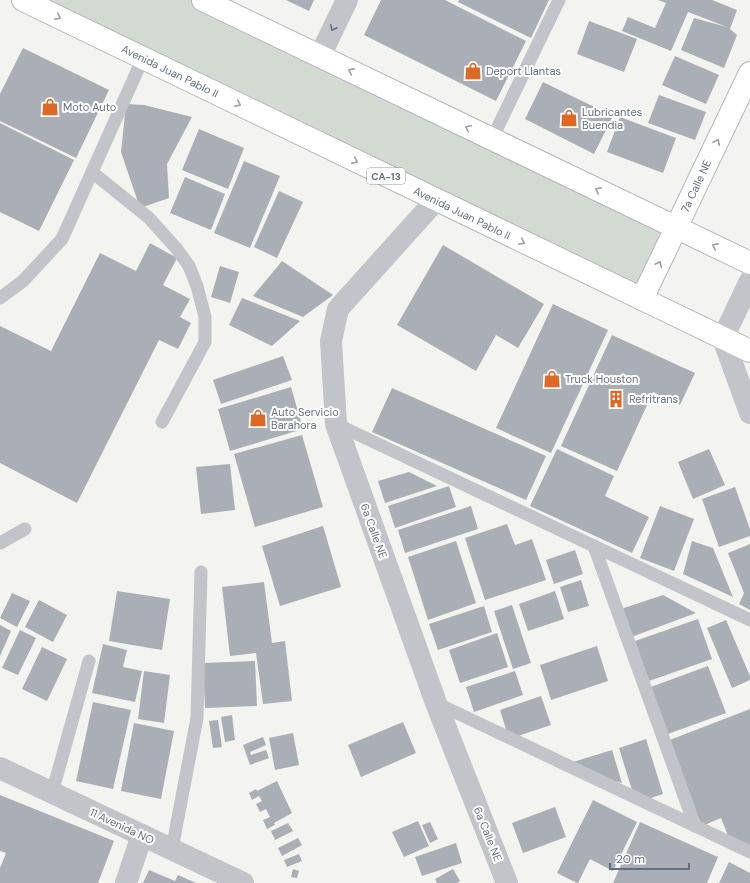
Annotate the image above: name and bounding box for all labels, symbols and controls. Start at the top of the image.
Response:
one-way arrow [54,12,61,20]
one-way arrow [330,24,338,31]
street label: Avenida Juan Pablo II [119,41,221,101]
shop icon: Deport Llantas [463,61,483,81]
place label: Deport Llantas [486,64,561,78]
one-way arrow [347,68,355,76]
shop icon: Moto Auto [40,97,60,117]
one-way arrow [234,99,241,107]
place label: Moto Auto [63,100,116,114]
place label: Lubricantes Buendia [582,105,642,132]
shop icon: Lubricantes Buendia [559,108,579,128]
one-way arrow [465,125,472,133]
one-way arrow [712,139,720,146]
one-way arrow [351,156,358,164]
street label: 7a Calle NE [678,158,714,214]
road number: CA-13 [367,168,405,184]
street label: Avenida Juan Pablo II [411,183,513,243]
one-way arrow [594,187,602,195]
one-way arrow [518,237,526,245]
one-way arrow [711,243,719,251]
one-way arrow [654,261,662,269]
shop icon: Truck Houston [542,369,562,389]
place label: Truck Houston [565,372,638,386]
building icon: Refritrans [606,389,626,409]
place label: Refritrans [629,392,678,406]
place label: Auto Servicio Barahora [271,405,339,432]
shop icon: Auto Servicio Barahora [248,408,268,428]
street label: 6a Calle NE [358,502,390,560]
street label: 11 Avenida NO [88,805,156,847]
street label: 6a Calle NE [471,805,505,863]
scale bar [610,845,689,871]
text: 20 m [616,851,645,867]

